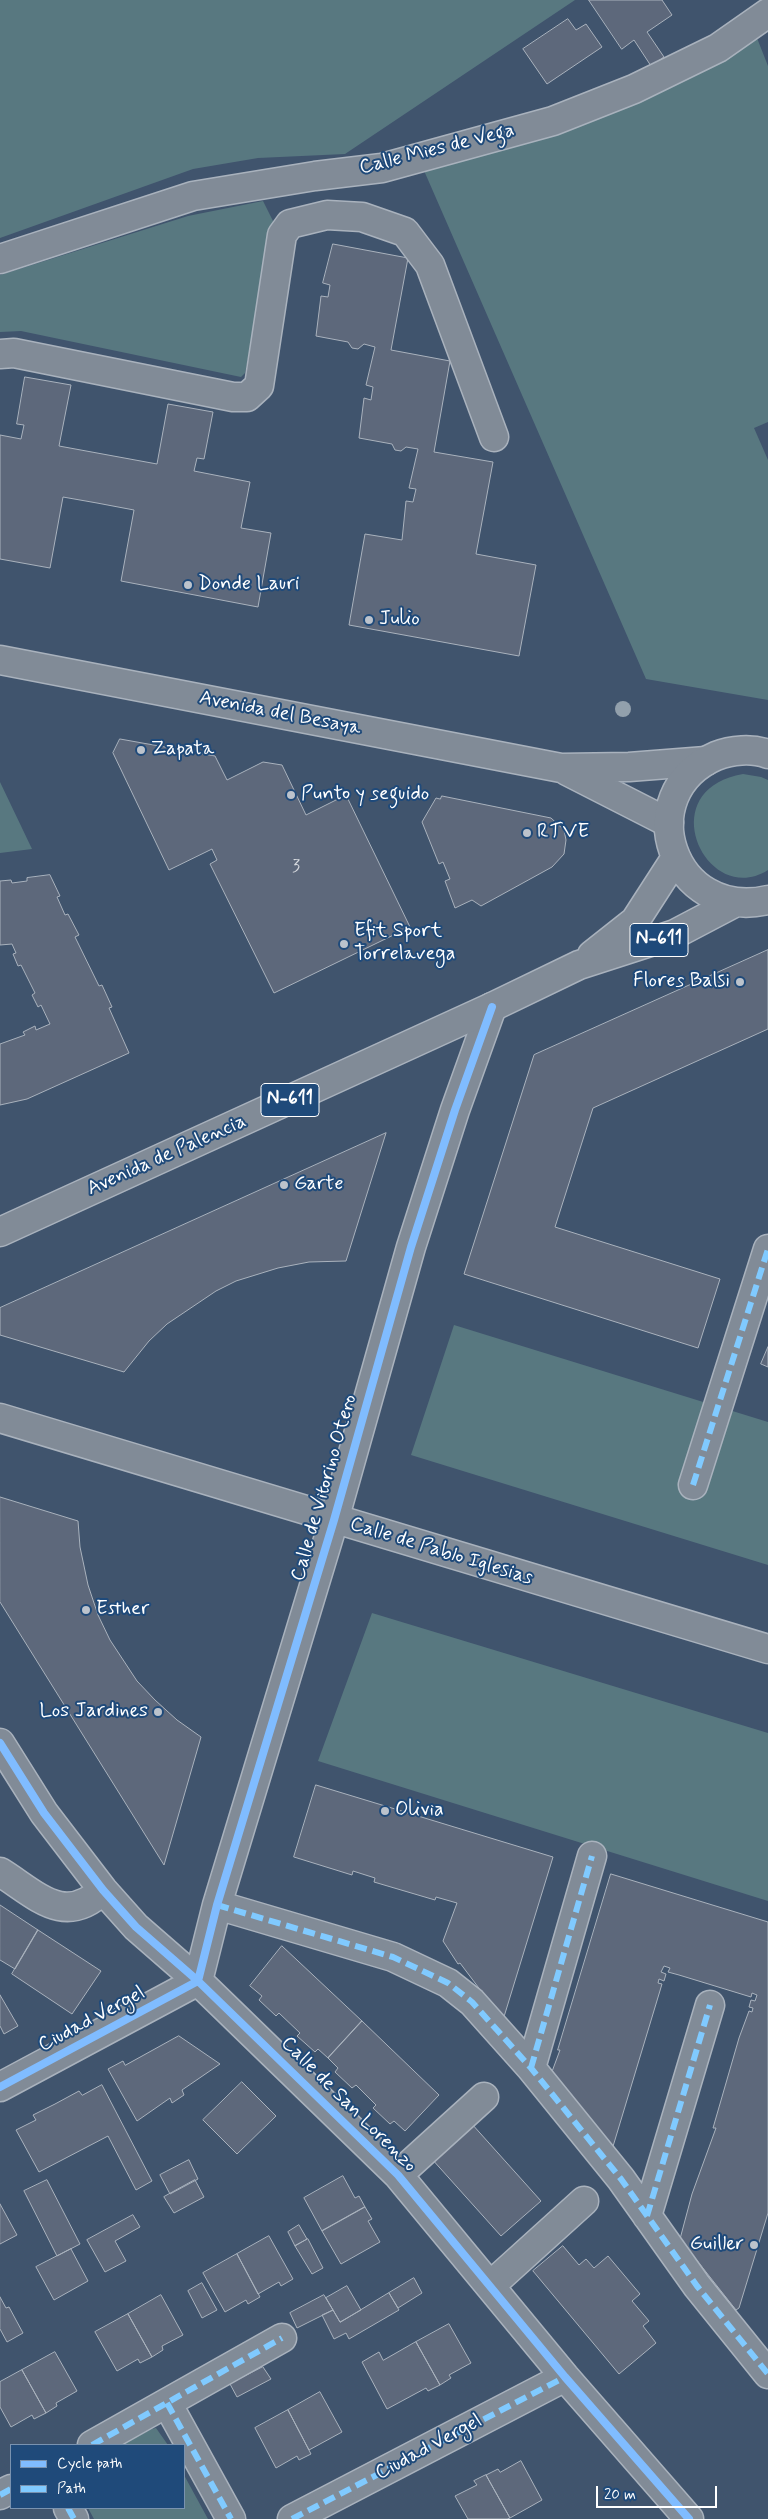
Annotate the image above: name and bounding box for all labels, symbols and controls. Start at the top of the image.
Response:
street label: Calle Mies de Vega [357,119,517,181]
place label: Donde Lauri [198,573,299,597]
marker: Donde Lauri [182,579,194,591]
place label: Julio [379,608,420,632]
marker: Julio [363,614,375,626]
street label: Avenida del Besaya [197,687,363,741]
place label: Zapata [151,738,214,762]
marker: Zapata [135,744,147,756]
place label: Punto y seguido [301,783,429,807]
marker: Punto y seguido [285,789,297,801]
place label: RTVE [537,821,589,845]
marker: RTVE [521,827,533,839]
house number: 3 [292,856,300,878]
place label: Efit Sport Torrelavega [354,920,455,967]
road number: N-611 [630,924,688,956]
marker: Efit Sport Torrelavega [338,938,350,950]
place label: Flores Balsi [633,970,730,994]
marker: Flores Balsi [734,976,746,988]
road number: N-611 [261,1084,319,1116]
street label: Avenida de Palencia [84,1110,250,1202]
place label: Garte [294,1173,343,1197]
marker: Garte [278,1179,290,1191]
street label: Calle de Vitorino Otero [287,1392,363,1584]
street label: Calle de Pablo Iglesias [347,1513,535,1591]
place label: Esther [96,1598,149,1622]
marker: Esther [80,1604,92,1616]
place label: Los Jardines [40,1700,148,1724]
marker: Los Jardines [152,1706,164,1718]
place label: Olivia [395,1799,444,1823]
marker: Olivia [379,1805,391,1817]
street label: Ciudad Vergel [35,1982,149,2058]
street label: Calle de San Lorenzo [275,2032,421,2178]
place label: Guiller [690,2233,744,2257]
marker: Guiller [748,2239,760,2251]
street label: Ciudad Vergel [372,2410,486,2486]
legend [10,2444,185,2509]
text: Cycle path [57,2454,122,2474]
scale bar [598,2476,719,2508]
text: Path [57,2479,86,2499]
text: 20 m [604,2485,636,2505]

